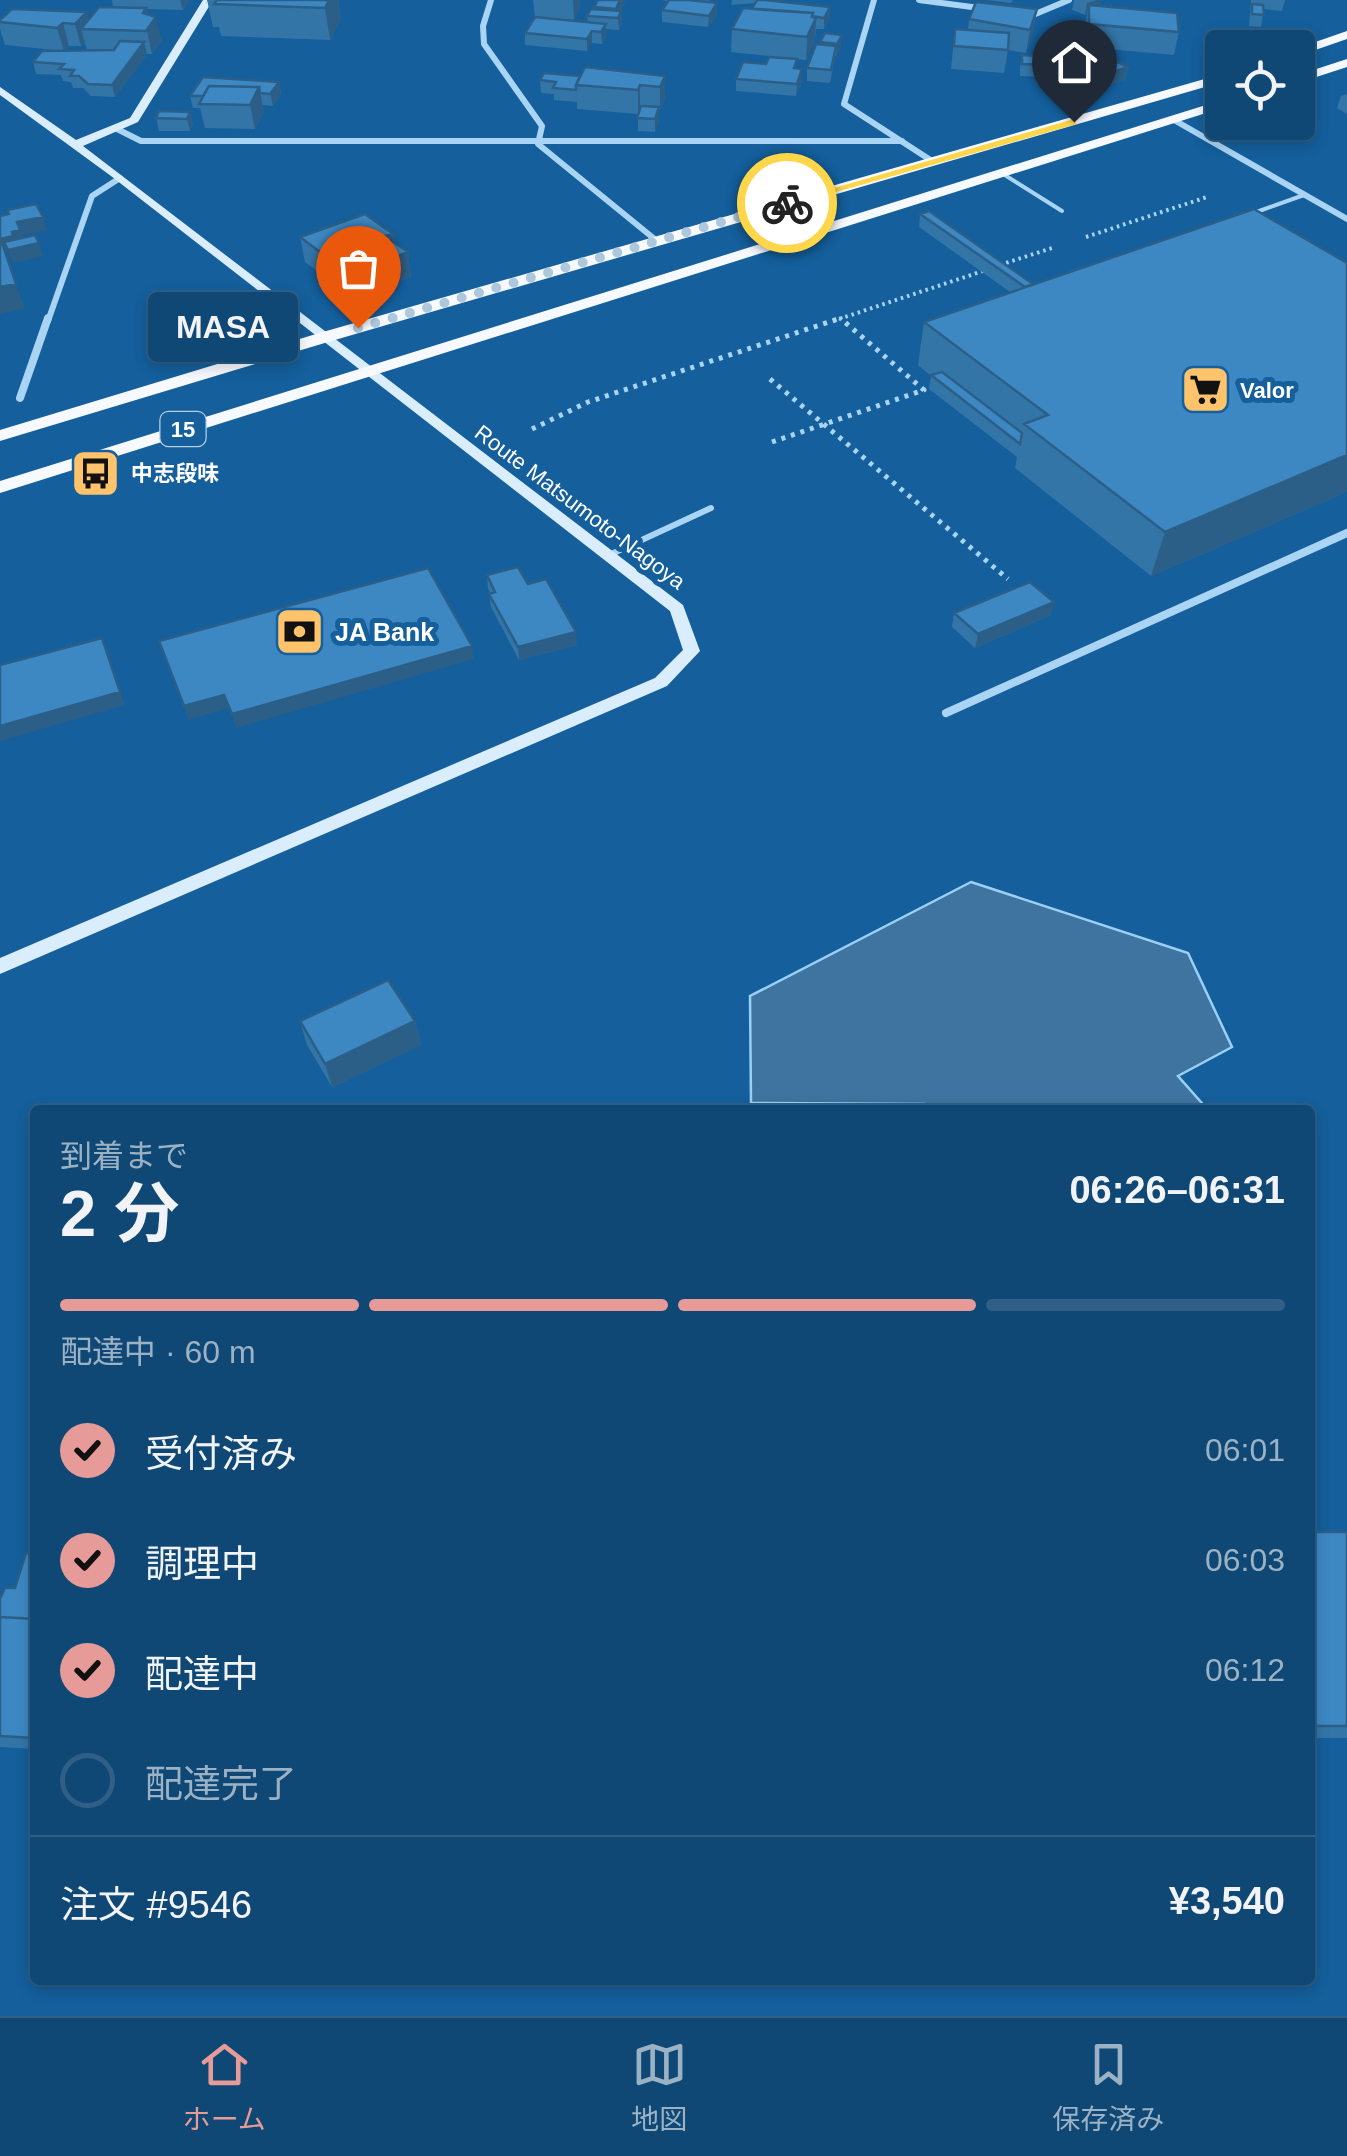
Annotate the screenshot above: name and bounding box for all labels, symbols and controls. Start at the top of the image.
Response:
pin [1032,20,1117,123]
map controls [1205,30,1315,140]
button: locate [1205,30,1315,140]
icon: home [1047,35,1102,90]
courier [737,153,837,253]
icon: bike [760,176,815,231]
pin [316,226,401,329]
icon: bag [331,241,386,296]
callout: MASA [148,293,298,363]
text: MASA [176,309,270,345]
supermarket icon: Valor [1179,364,1231,416]
place label: Valor [1240,378,1294,403]
road number: 15 [160,412,206,446]
street label: Route Matsumoto-Nagoya [470,420,691,595]
bus stop icon: 中志段味 [70,447,122,499]
place label: 中志段味 [131,461,219,486]
bank icon: JA Bank [274,606,326,658]
place label: JA Bank [335,618,434,646]
text: 到着まで [60,1138,188,1174]
text: 06:26–06:31 [1069,1169,1285,1211]
text: 2 分 [60,1177,179,1250]
text: 配達中 · 60 m [60,1334,256,1370]
icon: check [60,1423,115,1478]
text: 06:01 [1205,1432,1285,1468]
text: 受付済み [145,1433,297,1475]
icon: check [60,1533,115,1588]
text: 06:03 [1205,1542,1285,1578]
text: 調理中 [145,1543,259,1585]
icon: check [60,1643,115,1698]
text: 06:12 [1205,1652,1285,1688]
text: 配達中 [145,1653,259,1695]
text: 配達完了 [145,1763,297,1805]
text: ¥3,540 [1169,1880,1285,1922]
text: 注文 #9546 [60,1884,252,1926]
tab: ホーム [183,2037,266,2137]
tab: 地図 [631,2037,687,2137]
tab: 保存済み [1052,2037,1164,2137]

